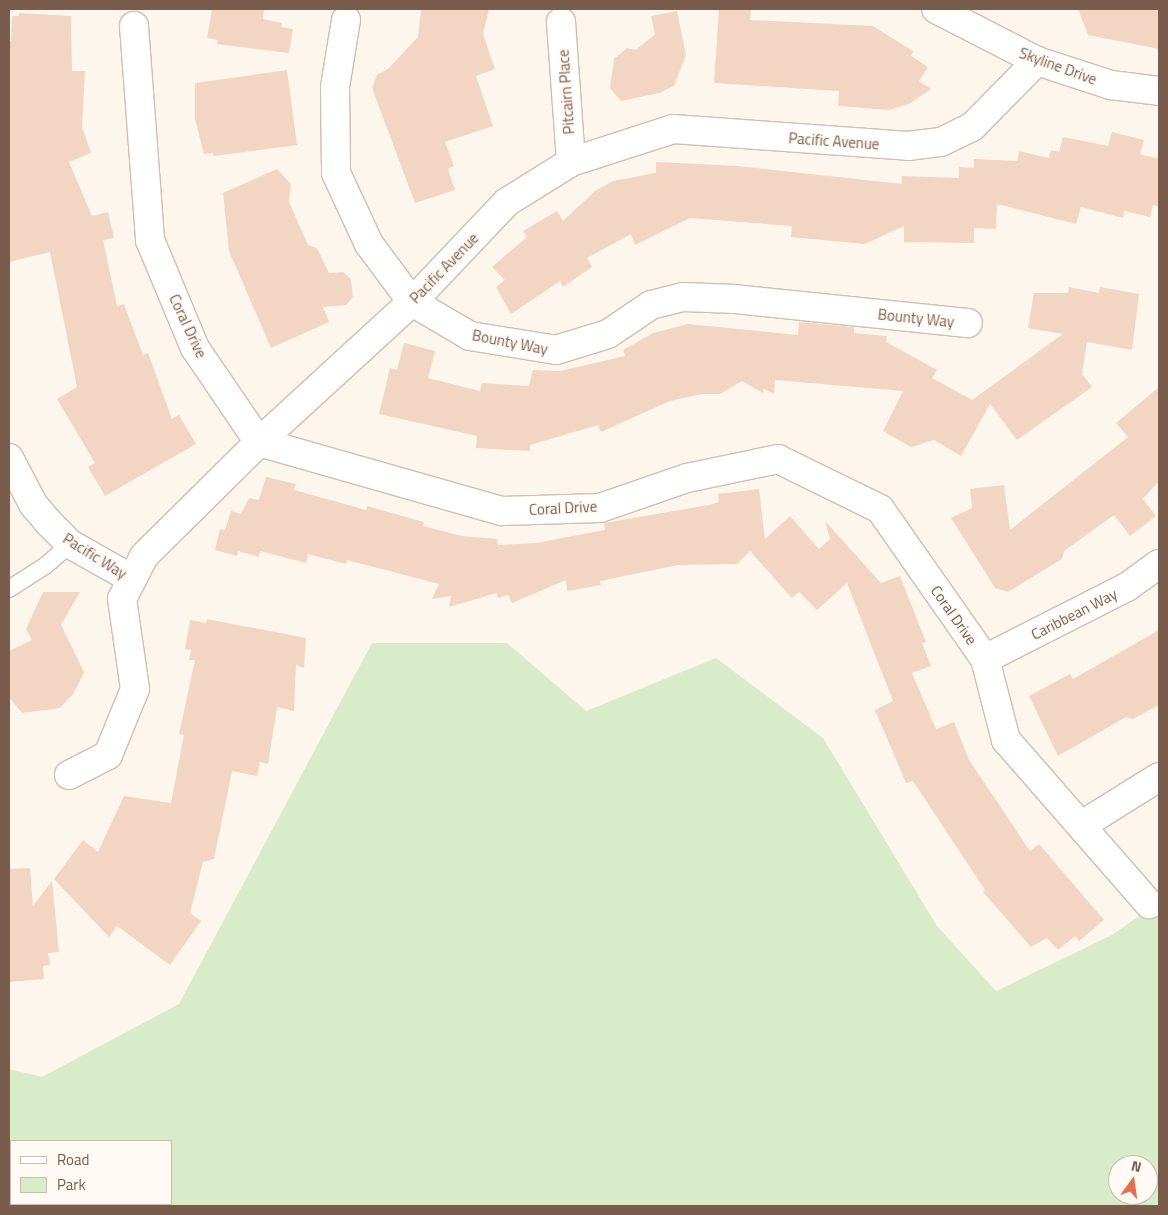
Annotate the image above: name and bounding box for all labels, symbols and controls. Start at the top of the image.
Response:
street label: Skyline Drive [1017,44,1099,88]
street label: Pitcairn Place [554,49,578,135]
street label: Pacific Avenue [788,129,880,153]
street label: Pacific Avenue [406,229,482,307]
street label: Coral Drive [165,291,211,361]
street label: Bounty Way [877,305,955,331]
street label: Bounty Way [471,326,549,358]
street label: Coral Drive [528,497,598,519]
street label: Pacific Way [60,529,130,583]
street label: Coral Drive [927,582,981,648]
street label: Caribbean Way [1028,585,1120,643]
legend [10,1140,172,1205]
text: Road [57,1148,89,1171]
north arrow [1108,1155,1158,1205]
text: N [1129,1155,1144,1177]
text: Park [57,1173,86,1196]

